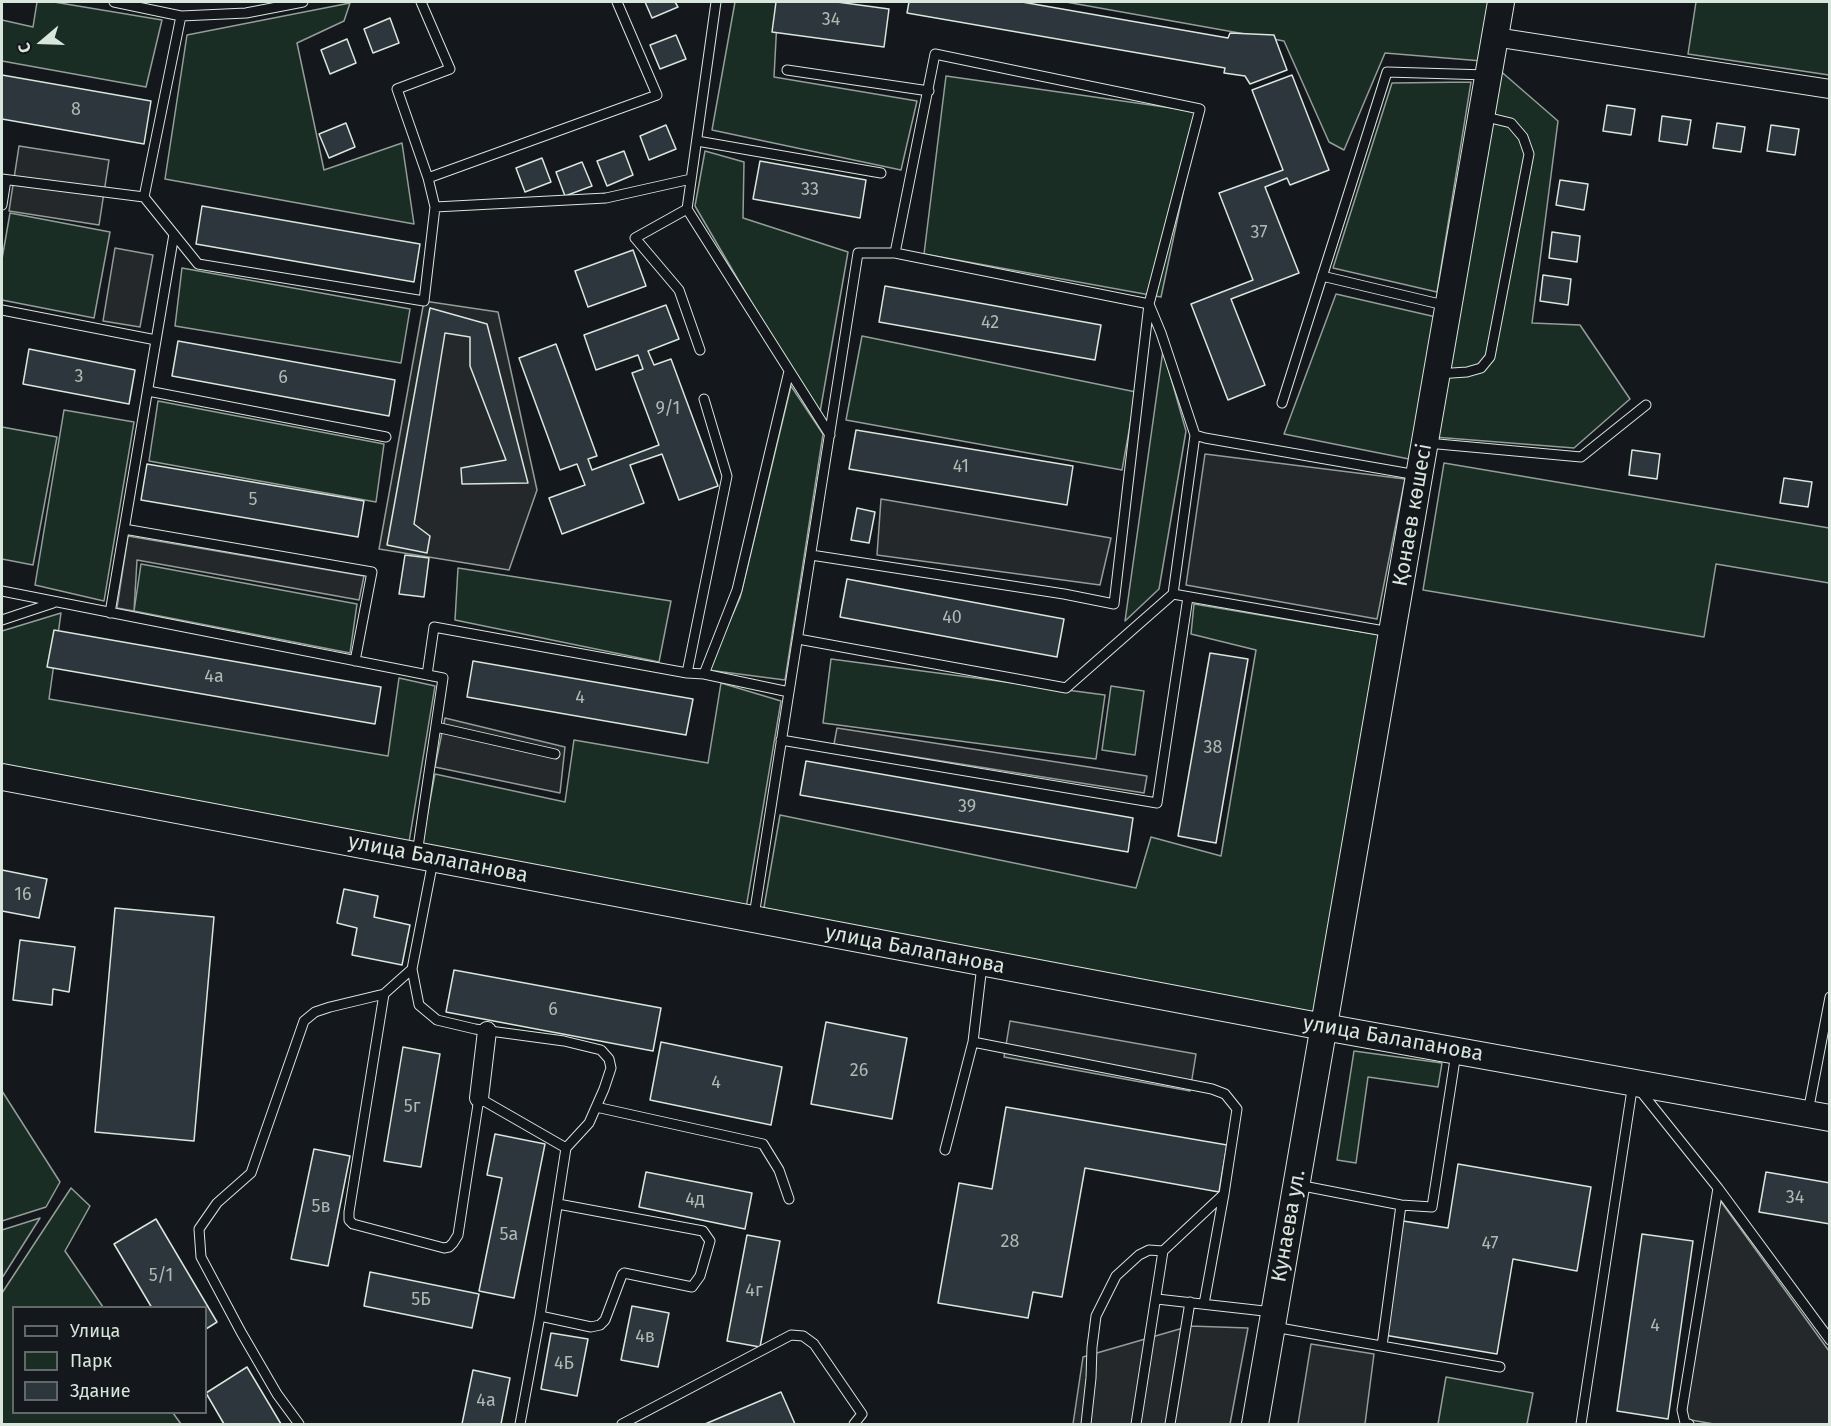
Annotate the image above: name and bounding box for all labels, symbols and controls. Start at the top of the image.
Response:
house number: 34 [822,9,840,31]
north arrow [12,12,72,72]
text: С [14,41,35,55]
house number: 8 [71,99,81,121]
house number: 33 [801,179,819,201]
house number: 37 [1251,222,1267,244]
house number: 42 [981,312,999,334]
house number: 3 [75,366,83,388]
house number: 6 [278,367,288,389]
house number: 9/1 [656,398,680,420]
street label: Қонаев көшесі [1388,442,1438,588]
house number: 41 [953,456,969,478]
house number: 5 [248,489,258,511]
house number: 40 [942,607,962,629]
house number: 4а [204,666,224,688]
house number: 4 [575,687,585,709]
house number: 38 [1204,737,1222,759]
house number: 39 [958,796,976,818]
street label: улица Балапанова [346,829,530,889]
house number: 16 [14,884,32,906]
street label: улица Балапанова [823,920,1007,980]
house number: 6 [548,999,558,1021]
street label: улица Балапанова [1301,1011,1485,1067]
house number: 26 [850,1060,868,1082]
house number: 4 [711,1072,721,1094]
house number: 5г [404,1096,420,1118]
street label: Кунаева ул. [1267,1168,1311,1284]
house number: 34 [1786,1187,1804,1209]
house number: 4д [685,1189,705,1211]
house number: 5в [311,1196,331,1218]
house number: 5а [500,1224,518,1246]
house number: 28 [1001,1231,1019,1253]
house number: 47 [1481,1233,1499,1255]
house number: 5/1 [149,1265,173,1287]
house number: 4г [745,1280,763,1302]
house number: 5Б [411,1289,431,1311]
legend [12,1306,207,1414]
house number: 4 [1650,1315,1660,1337]
text: Улица [70,1320,120,1342]
house number: 4в [635,1326,655,1348]
text: Парк [70,1350,112,1372]
house number: 4Б [554,1353,574,1375]
text: Здание [70,1380,131,1402]
house number: 4а [476,1390,496,1412]

